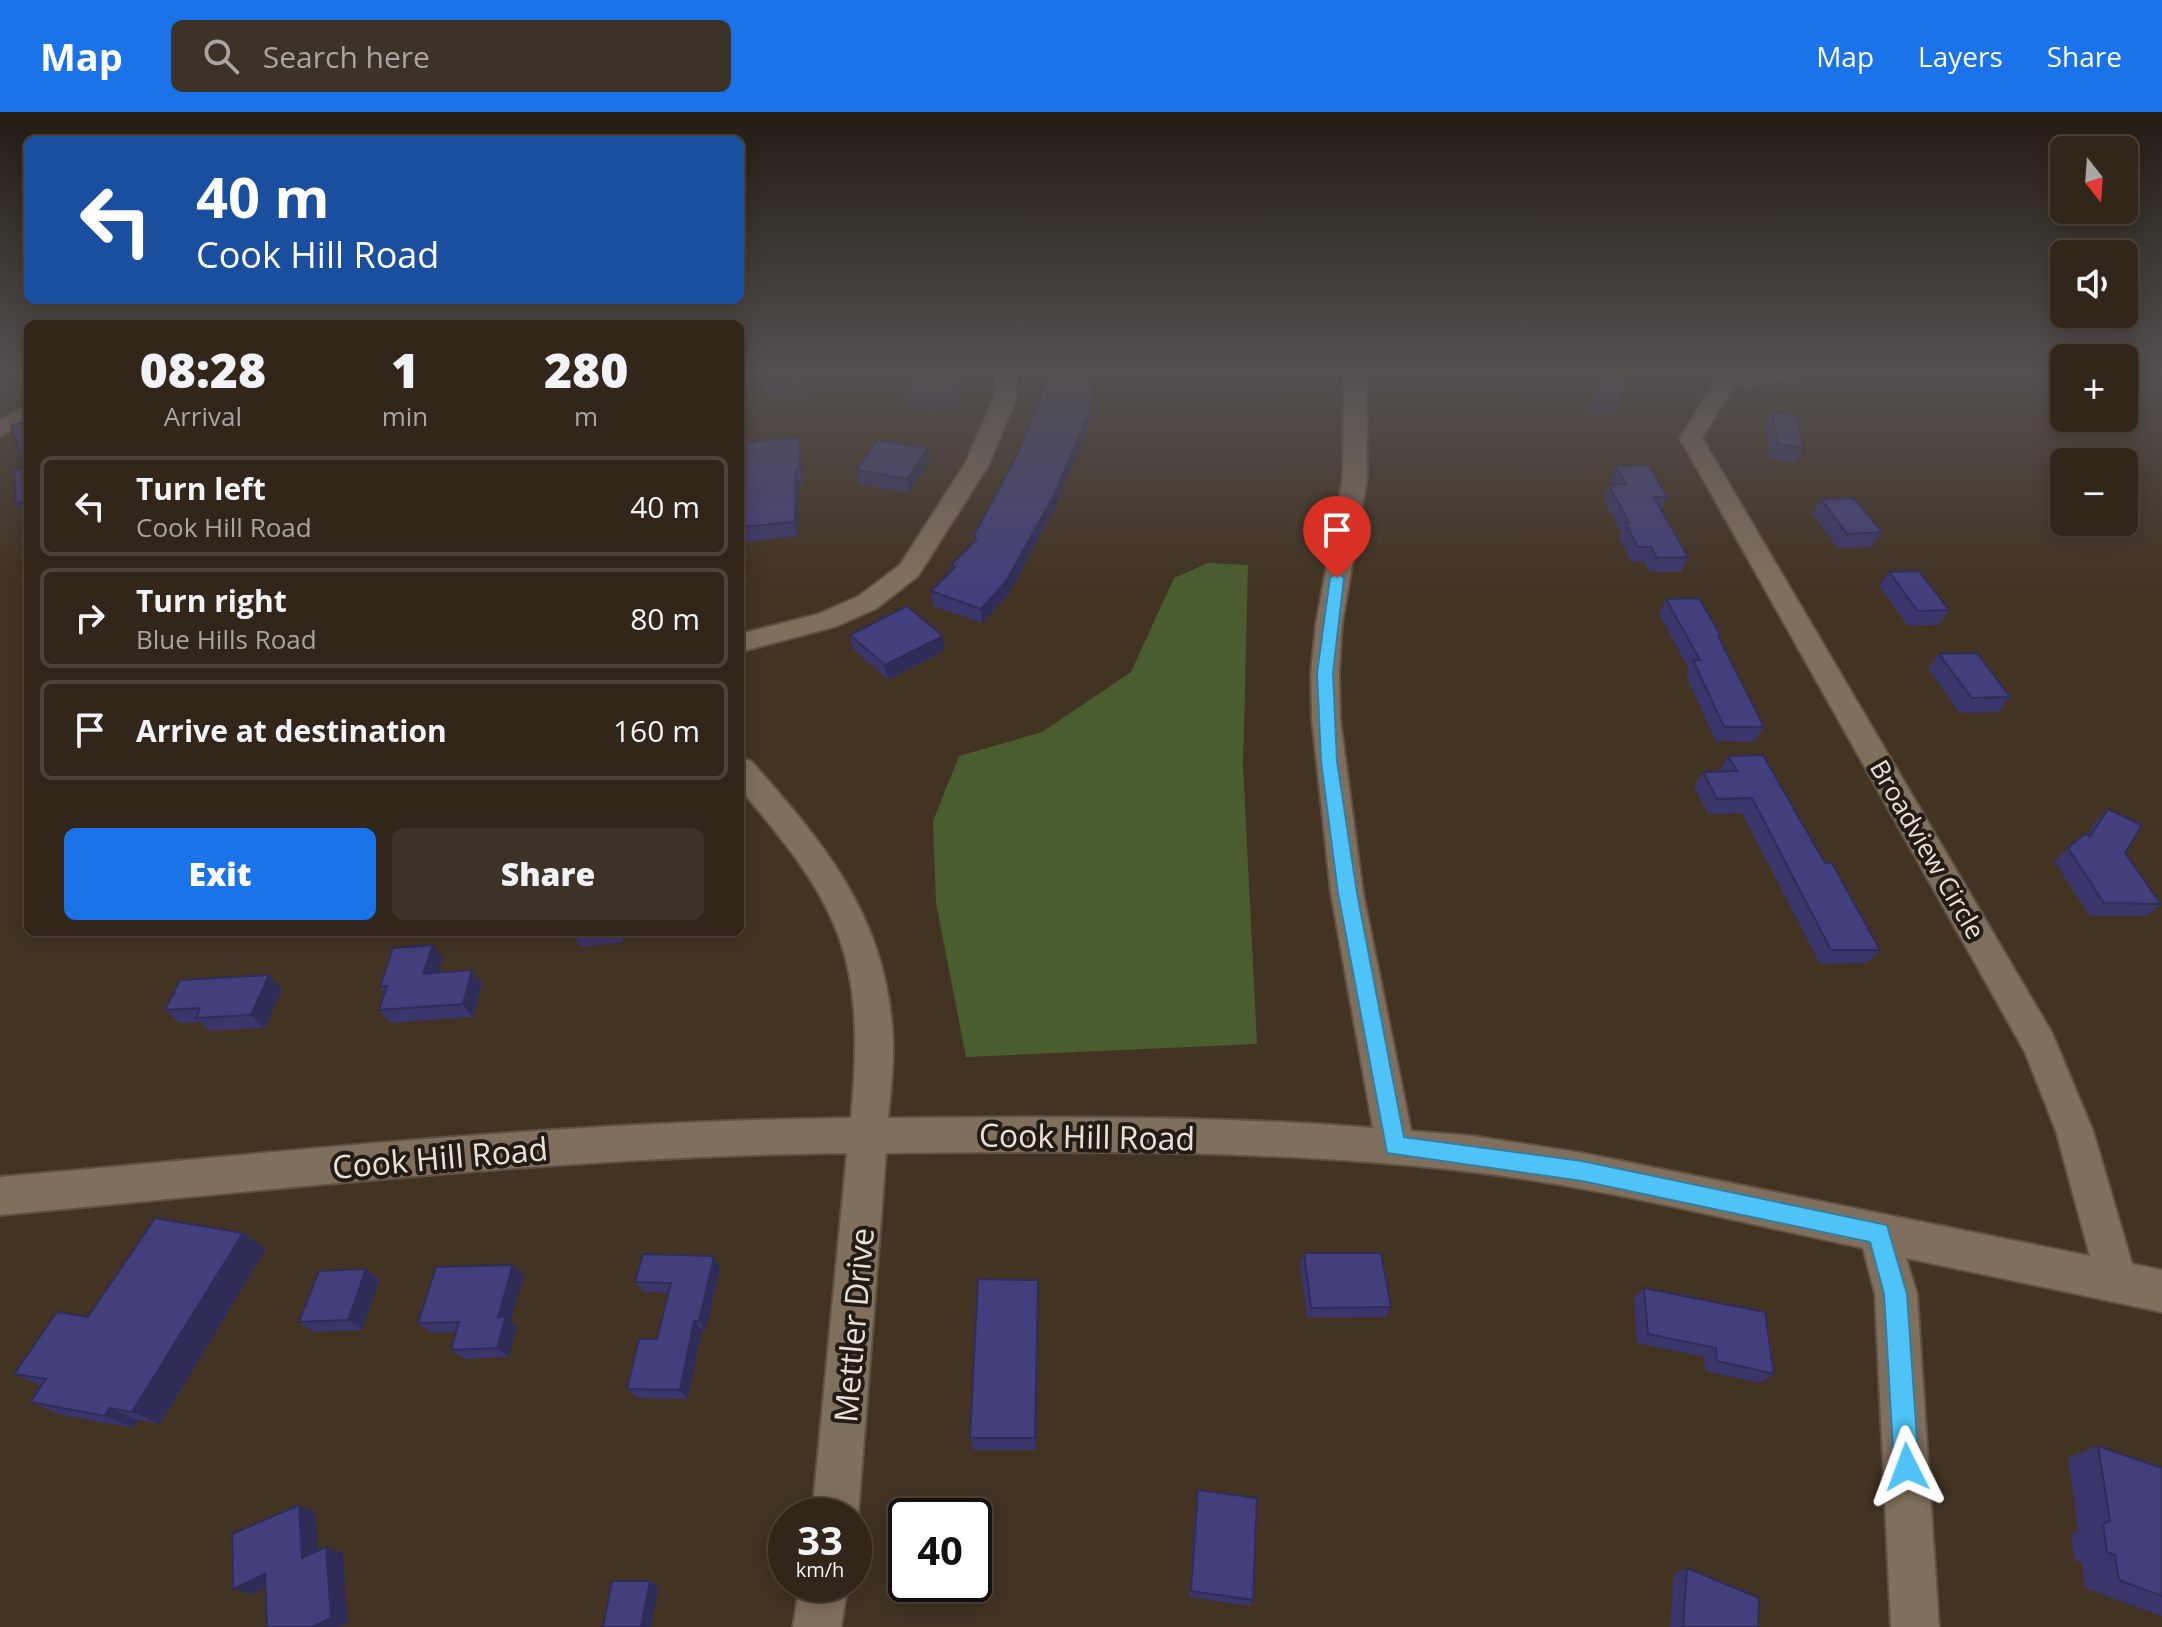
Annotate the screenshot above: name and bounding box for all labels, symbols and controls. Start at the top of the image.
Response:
search box [171,20,731,92]
text: Map [40,30,123,82]
icon: search [199,34,243,78]
text: Search here [263,36,430,77]
text: Map [1816,37,1874,75]
text: Layers [1918,37,2003,75]
text: Share [2047,37,2122,75]
north arrow [2050,136,2138,224]
map controls [2050,136,2138,536]
text: 40 m [196,158,330,234]
icon: left [64,168,168,272]
text: Cook Hill Road [196,230,439,279]
button: sound [2050,240,2138,328]
text: 08:28 [140,337,266,402]
text: 1 [391,337,419,402]
text: 280 [544,337,628,402]
button: + [2050,344,2138,432]
text: Arrival [164,398,242,434]
text: min [382,398,428,434]
text: m [574,398,598,434]
button: − [2050,448,2138,536]
text: Turn left [136,468,266,509]
icon: left [68,484,112,528]
text: 40 m [630,486,700,527]
pin [1303,496,1371,578]
icon: arrive [1315,508,1359,552]
text: Cook Hill Road [136,509,312,545]
text: Turn right [136,580,287,621]
icon: right [68,596,112,640]
text: 80 m [630,598,700,639]
text: Blue Hills Road [136,621,317,657]
icon: arrive [68,708,112,752]
text: Arrive at destination [136,710,447,751]
text: 160 m [613,710,700,751]
street label: Broadview Circle [1862,753,1994,945]
button: Exit [64,828,376,920]
button: Share [392,828,704,920]
street label: Cook Hill Road [979,1113,1195,1159]
street label: Cook Hill Road [330,1126,550,1188]
street label: Mettler Drive [823,1226,883,1424]
position arrow [1865,1425,1949,1509]
speed limit sign: 40 [888,1498,992,1602]
text: 33 [797,1512,843,1567]
text: km/h [796,1556,844,1583]

